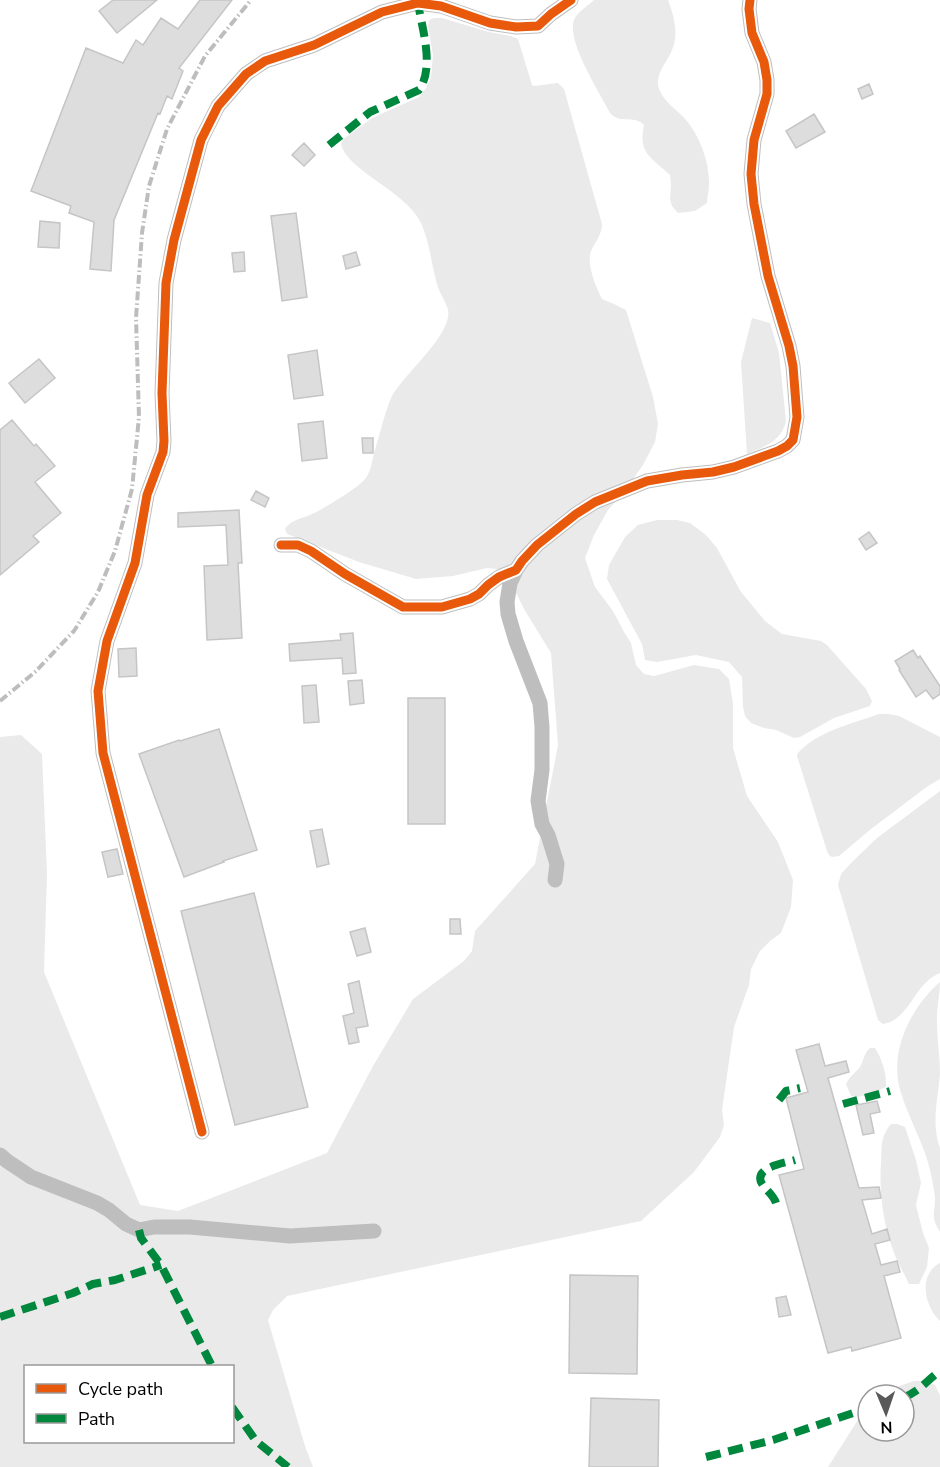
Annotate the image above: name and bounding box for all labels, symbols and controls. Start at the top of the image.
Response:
legend [24,1365,234,1443]
text: Cycle path [78,1377,163,1401]
north arrow [856,1383,916,1443]
text: Path [78,1407,115,1431]
text: N [880,1416,893,1438]

